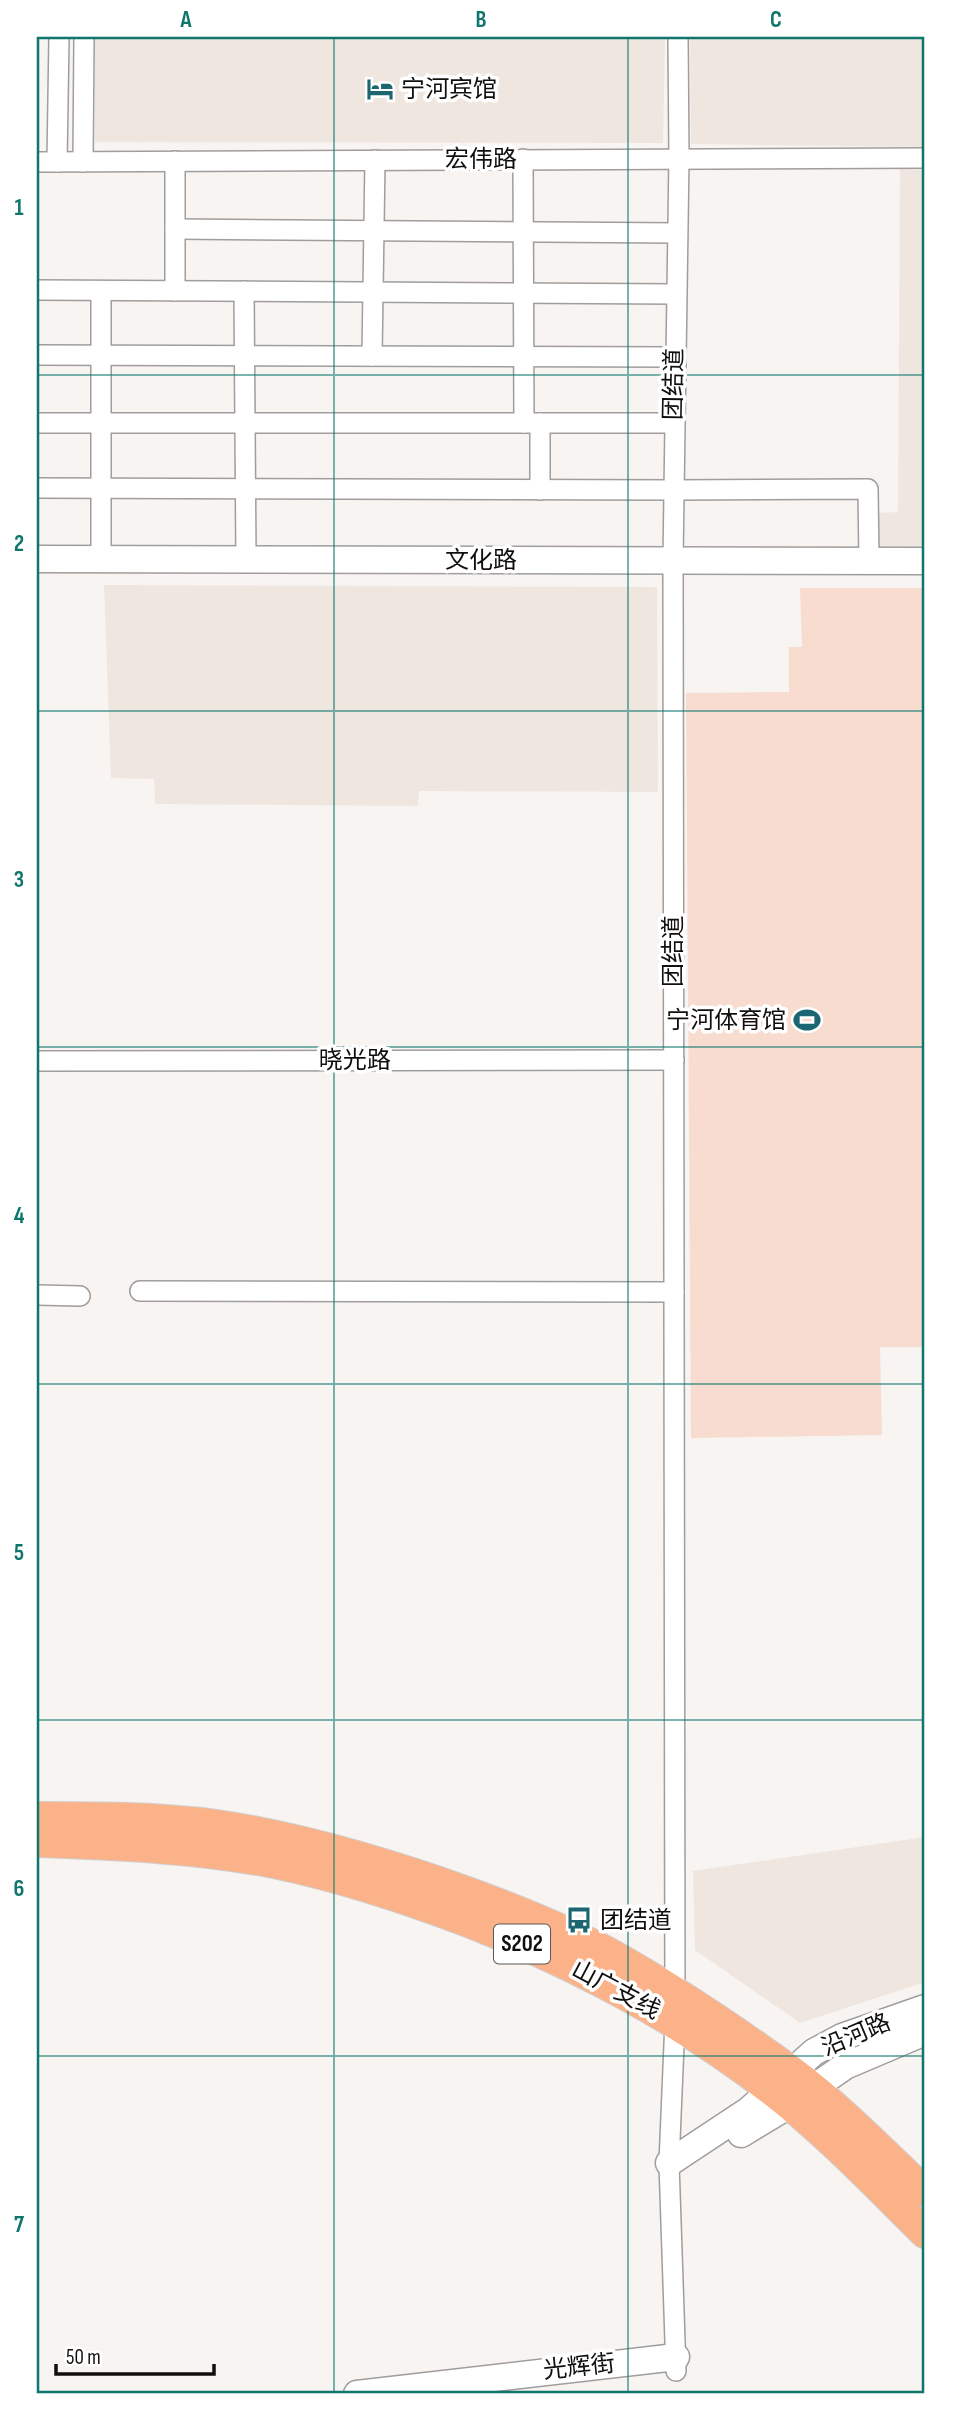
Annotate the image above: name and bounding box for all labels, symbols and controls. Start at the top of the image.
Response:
text: A [180,6,193,34]
text: B [476,6,487,34]
text: C [770,6,782,34]
hotel icon: 宁河宾馆 [365,74,395,104]
place label: 宁河宾馆 [401,75,497,104]
street label: 宏伟路 [445,145,517,174]
text: 1 [14,194,24,222]
street label: 团结道 [659,348,689,420]
text: 2 [14,530,24,558]
street label: 文化路 [445,546,517,575]
text: 3 [14,866,24,894]
street label: 团结道 [659,915,688,987]
sports icon: 宁河体育馆 [792,1005,822,1035]
place label: 宁河体育馆 [666,1006,786,1035]
street label: 晓光路 [319,1046,391,1075]
text: 4 [14,1202,25,1230]
text: 5 [14,1539,24,1567]
text: 6 [14,1875,24,1903]
bus stop icon: 团结道 [564,1905,594,1935]
place label: 团结道 [600,1906,672,1935]
road number: S202 [494,1924,550,1964]
street label: 山广支线 [567,1955,665,2025]
street label: 沿河路 [817,2008,895,2062]
text: 7 [14,2211,24,2239]
scale bar [56,2333,214,2377]
text: 50 m [66,2345,101,2370]
street label: 光辉街 [542,2349,616,2385]

